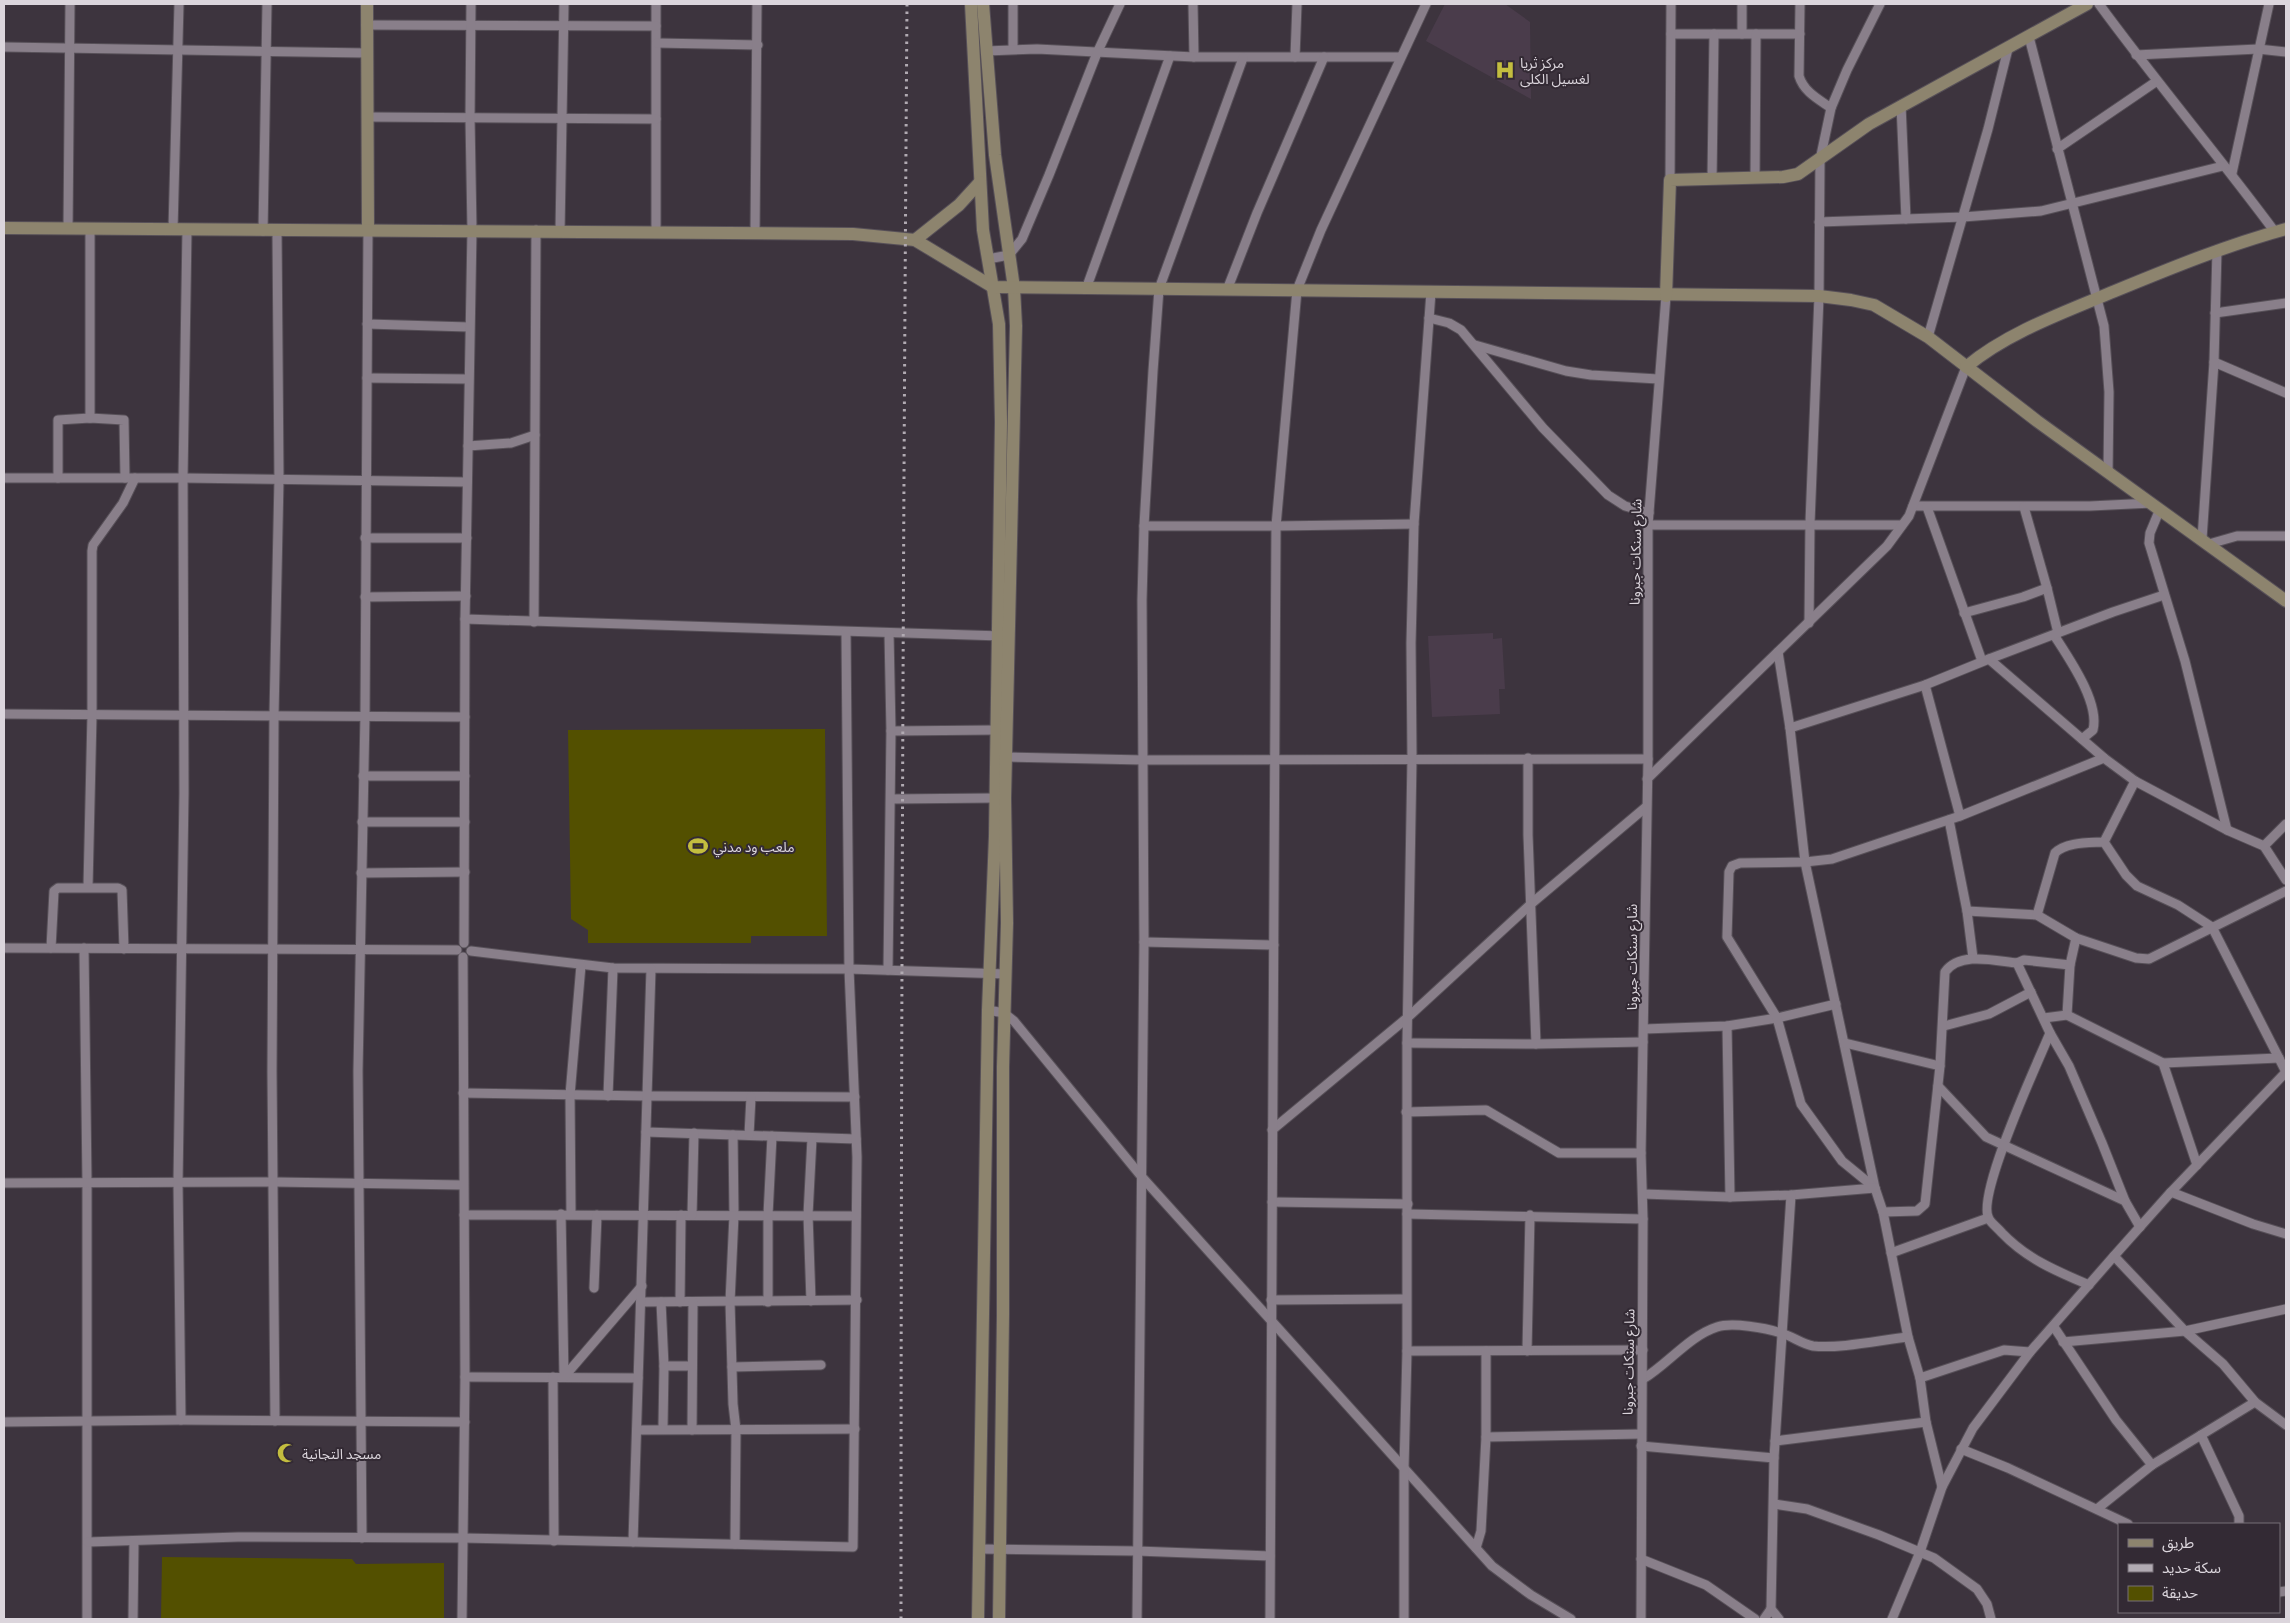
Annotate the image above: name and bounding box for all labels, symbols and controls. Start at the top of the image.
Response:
place label: مركز ثريا لغسيل الكلى [1520,53,1590,88]
hospital icon: مركز ثريا لغسيل الكلى [1494,59,1516,81]
street label: شارع سنكات جبرونا [1625,499,1647,605]
sports icon: ملعب ود مدني [687,835,709,857]
place label: ملعب ود مدني [713,837,795,858]
street label: شارع سنكات جبرونا [1622,904,1643,1010]
street label: شارع سنكات جبرونا [1618,1309,1640,1415]
mosque icon: مسجد التجانية [276,1442,298,1464]
place label: مسجد التجانية [302,1444,381,1463]
legend [2118,1523,2280,1613]
text: طريق [2162,1532,2194,1553]
text: سكة حديد [2162,1557,2221,1578]
text: حديقة [2162,1582,2198,1603]

